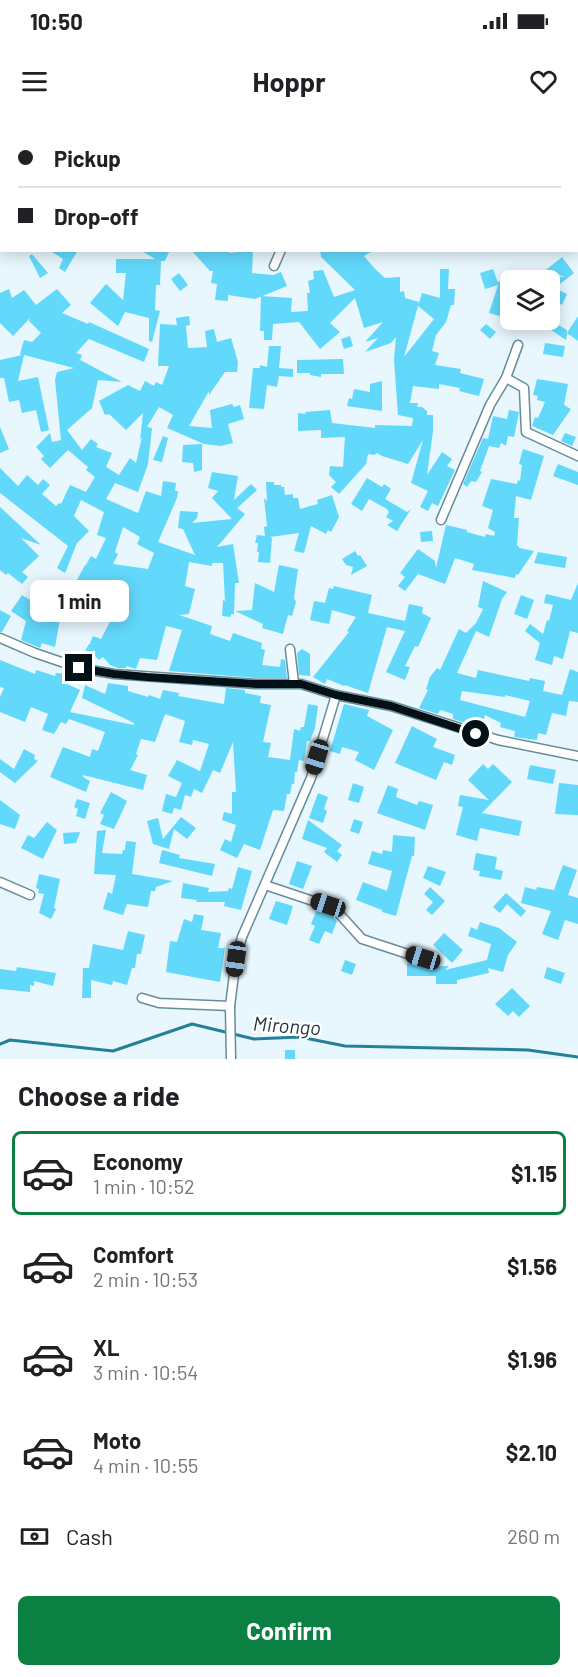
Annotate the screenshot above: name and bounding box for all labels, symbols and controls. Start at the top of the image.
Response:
text: 10:50 [30,8,83,34]
icon: menu [18,65,51,98]
text: Hoppr [252,65,326,97]
icon: heart [527,65,560,98]
text: Pickup [54,145,121,171]
text: Drop-off [54,203,138,229]
map controls [500,270,560,330]
button: layers [500,270,560,330]
callout: 1 min [29,581,128,623]
text: 1 min [58,589,101,613]
route end [65,654,92,681]
route start [462,720,489,747]
car [303,737,331,777]
car [308,891,348,919]
car [225,940,247,978]
car [403,944,443,972]
water label: Mirongo [252,1011,322,1039]
text: Choose a ride [18,1079,180,1111]
icon: car [21,1146,75,1200]
text: Economy [93,1148,183,1174]
text: $1.15 [511,1160,557,1186]
text: 1 min · 10:52 [93,1174,195,1198]
icon: car [21,1239,75,1293]
text: Comfort [93,1241,174,1267]
text: $1.56 [507,1253,557,1279]
text: 2 min · 10:53 [93,1267,198,1291]
icon: car [21,1332,75,1386]
text: XL [93,1334,119,1360]
text: $1.96 [507,1346,557,1372]
text: 3 min · 10:54 [93,1360,198,1384]
icon: car [21,1425,75,1479]
text: Moto [93,1427,141,1453]
text: $2.10 [506,1439,557,1465]
text: 4 min · 10:55 [93,1453,198,1477]
icon: cash [18,1520,51,1553]
text: Cash [66,1523,113,1549]
text: 260 m [507,1524,560,1548]
button: Confirm [18,1596,560,1665]

